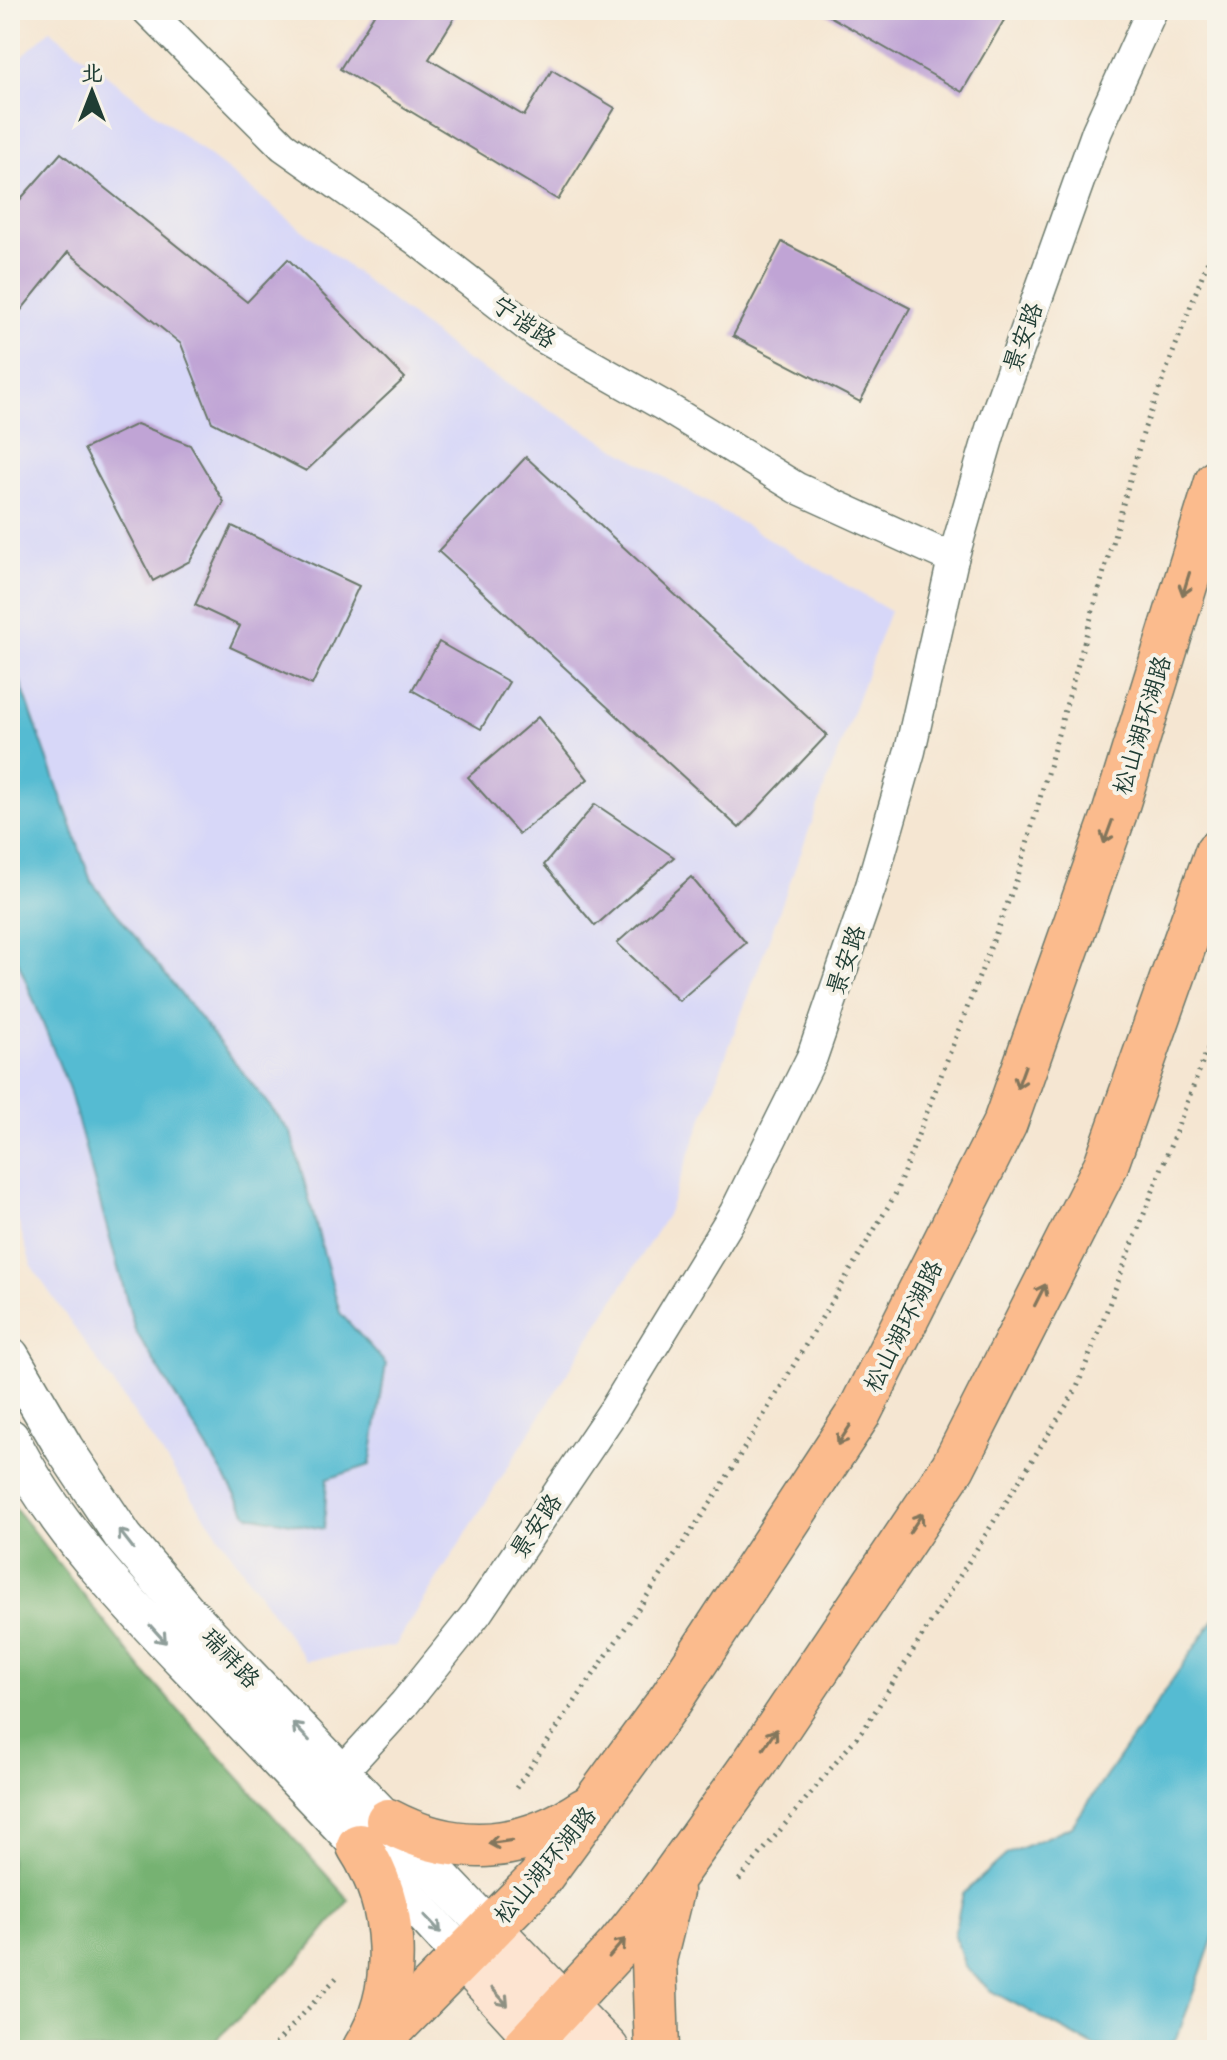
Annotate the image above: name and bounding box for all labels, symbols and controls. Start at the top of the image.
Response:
north arrow [52,52,132,132]
text: 北 [81,60,103,91]
street label: 宁谐路 [483,290,562,359]
street label: 景安路 [998,298,1054,378]
one-way arrow [1178,570,1193,596]
street label: 松山湖环湖路 [1108,652,1182,800]
one-way arrow [1100,819,1114,844]
street label: 景安路 [821,921,877,1001]
one-way arrow [1013,1064,1027,1089]
street label: 松山湖环湖路 [858,1255,954,1399]
one-way arrow [1033,1284,1048,1308]
one-way arrow [836,1423,852,1446]
street label: 景安路 [504,1488,573,1567]
one-way arrow [908,1512,924,1535]
one-way arrow [118,1529,135,1550]
street label: 瑞祥路 [192,1622,266,1698]
one-way arrow [149,1623,167,1643]
one-way arrow [292,1723,311,1742]
one-way arrow [762,1728,779,1750]
street label: 松山湖环湖路 [488,1801,607,1933]
one-way arrow [488,1835,514,1850]
one-way arrow [424,1914,443,1934]
one-way arrow [607,1938,625,1958]
one-way arrow [490,1986,508,2006]

